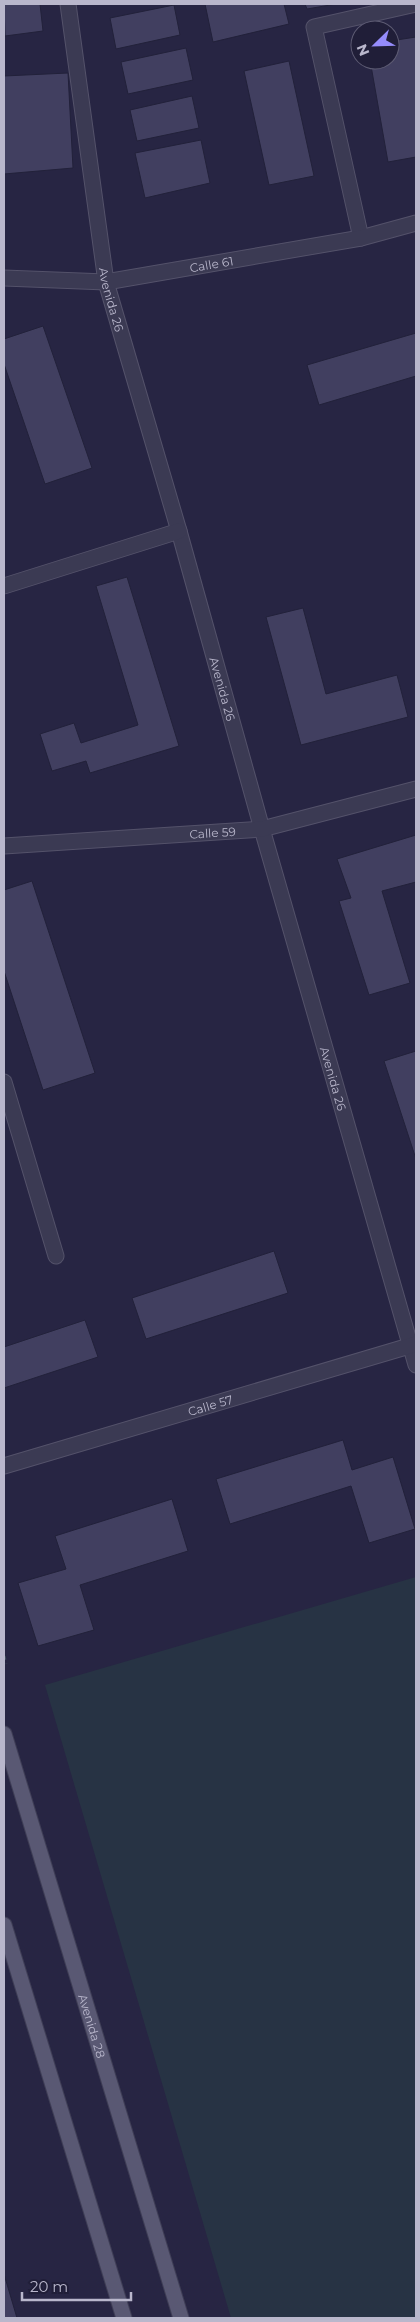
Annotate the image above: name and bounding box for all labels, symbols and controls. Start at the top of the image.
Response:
north arrow [350,20,400,70]
text: N [353,41,374,59]
street label: Calle 61 [188,253,234,275]
street label: Avenida 26 [97,267,128,333]
street label: Avenida 26 [207,655,239,723]
street label: Calle 59 [189,823,236,841]
street label: Avenida 26 [317,1045,350,1112]
street label: Calle 57 [186,1391,234,1419]
street label: Avenida 28 [76,1992,109,2060]
scale bar [22,2270,131,2302]
text: 20 m [30,2277,68,2296]

